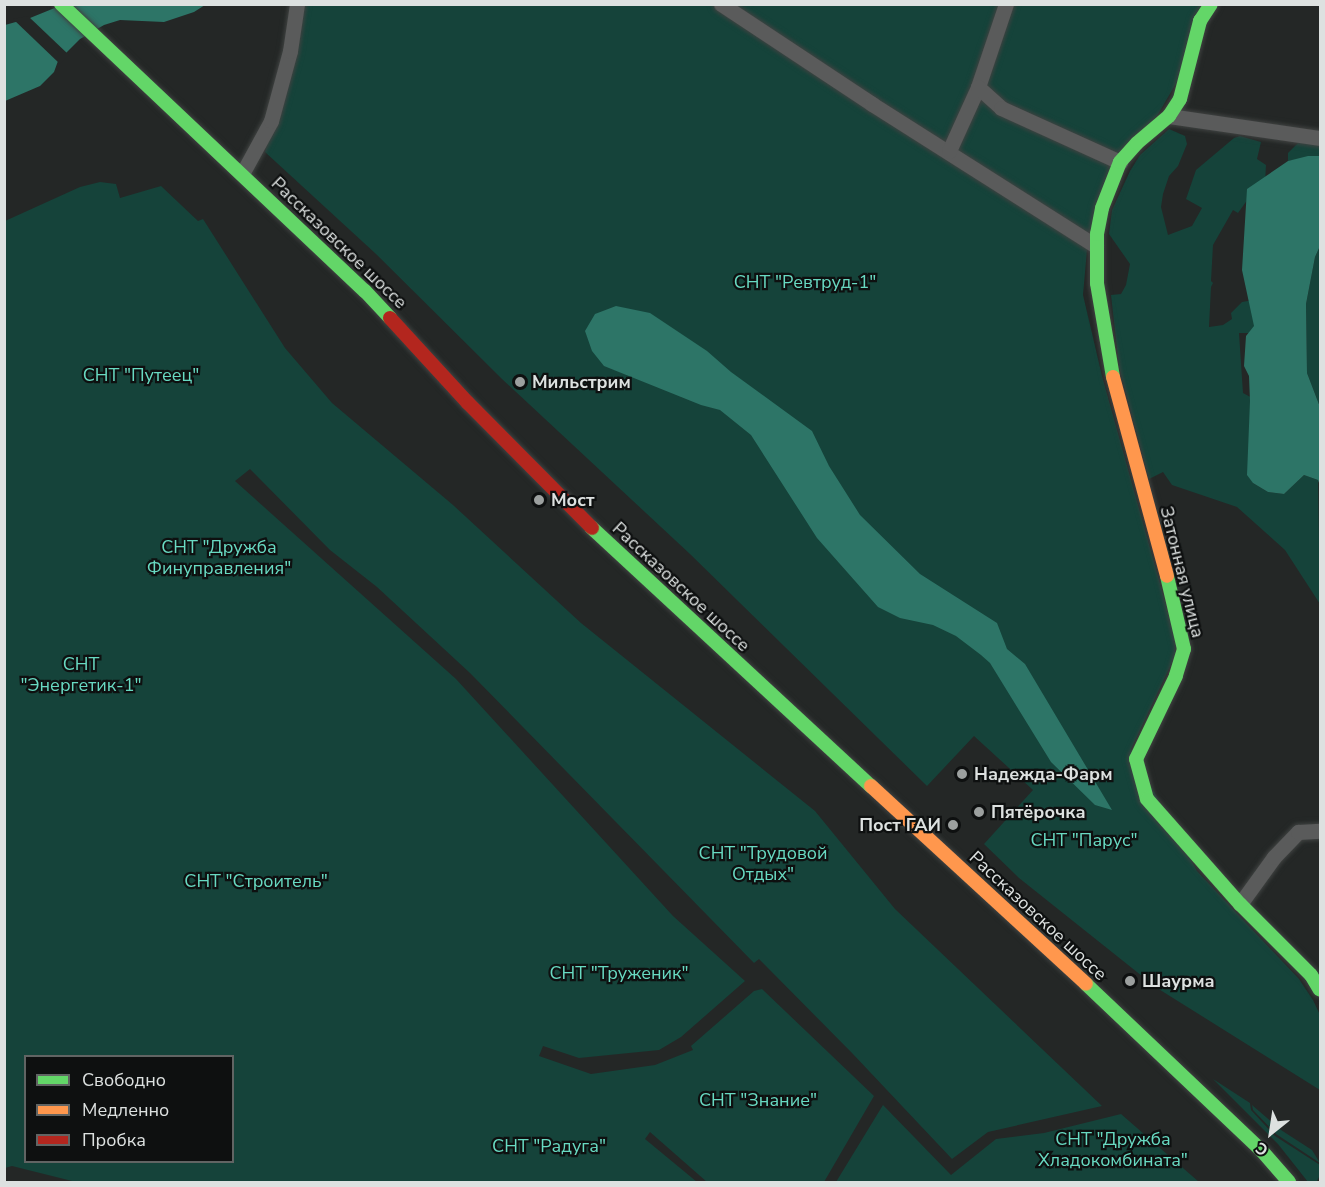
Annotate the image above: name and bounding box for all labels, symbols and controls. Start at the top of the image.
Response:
street label: Рассказовское шоссе [267,173,411,313]
park label: СНТ "Ревтруд-1" [734,271,876,293]
park label: СНТ "Путеец" [83,364,199,386]
place label: Мильстрим [532,371,631,393]
marker: Мильстрим [513,375,527,389]
place label: Мост [551,489,595,511]
marker: Мост [532,493,546,507]
street label: Затонная улица [1155,504,1209,640]
street label: Рассказовское шоссе [608,518,754,656]
park label: СНТ "Дружба Финуправления" [147,537,291,580]
park label: СНТ "Энергетик-1" [20,654,142,696]
place label: Надежда-Фарм [974,763,1112,785]
marker: Надежда-Фарм [955,767,969,781]
place label: Пятёрочка [991,801,1085,823]
marker: Пятёрочка [972,805,986,819]
place label: Пост ГАИ [859,814,941,836]
marker: Пост ГАИ [946,818,960,832]
park label: СНТ "Парус" [1030,829,1138,851]
park label: СНТ "Трудовой Отдых" [699,843,827,886]
street label: Рассказовское шоссе [965,847,1111,985]
park label: СНТ "Строитель" [184,870,328,892]
park label: СНТ "Труженик" [549,962,689,984]
place label: Шаурма [1142,970,1215,992]
marker: Шаурма [1123,974,1137,988]
legend [24,1055,234,1163]
text: Свободно [82,1068,166,1092]
park label: СНТ "Знание" [699,1089,817,1111]
text: Медленно [82,1098,169,1122]
north arrow [1241,1103,1301,1163]
text: Пробка [82,1128,146,1152]
park label: СНТ "Дружба Хладокомбината" [1038,1129,1188,1172]
park label: СНТ "Радуга" [492,1135,606,1157]
text: С [1252,1136,1272,1161]

